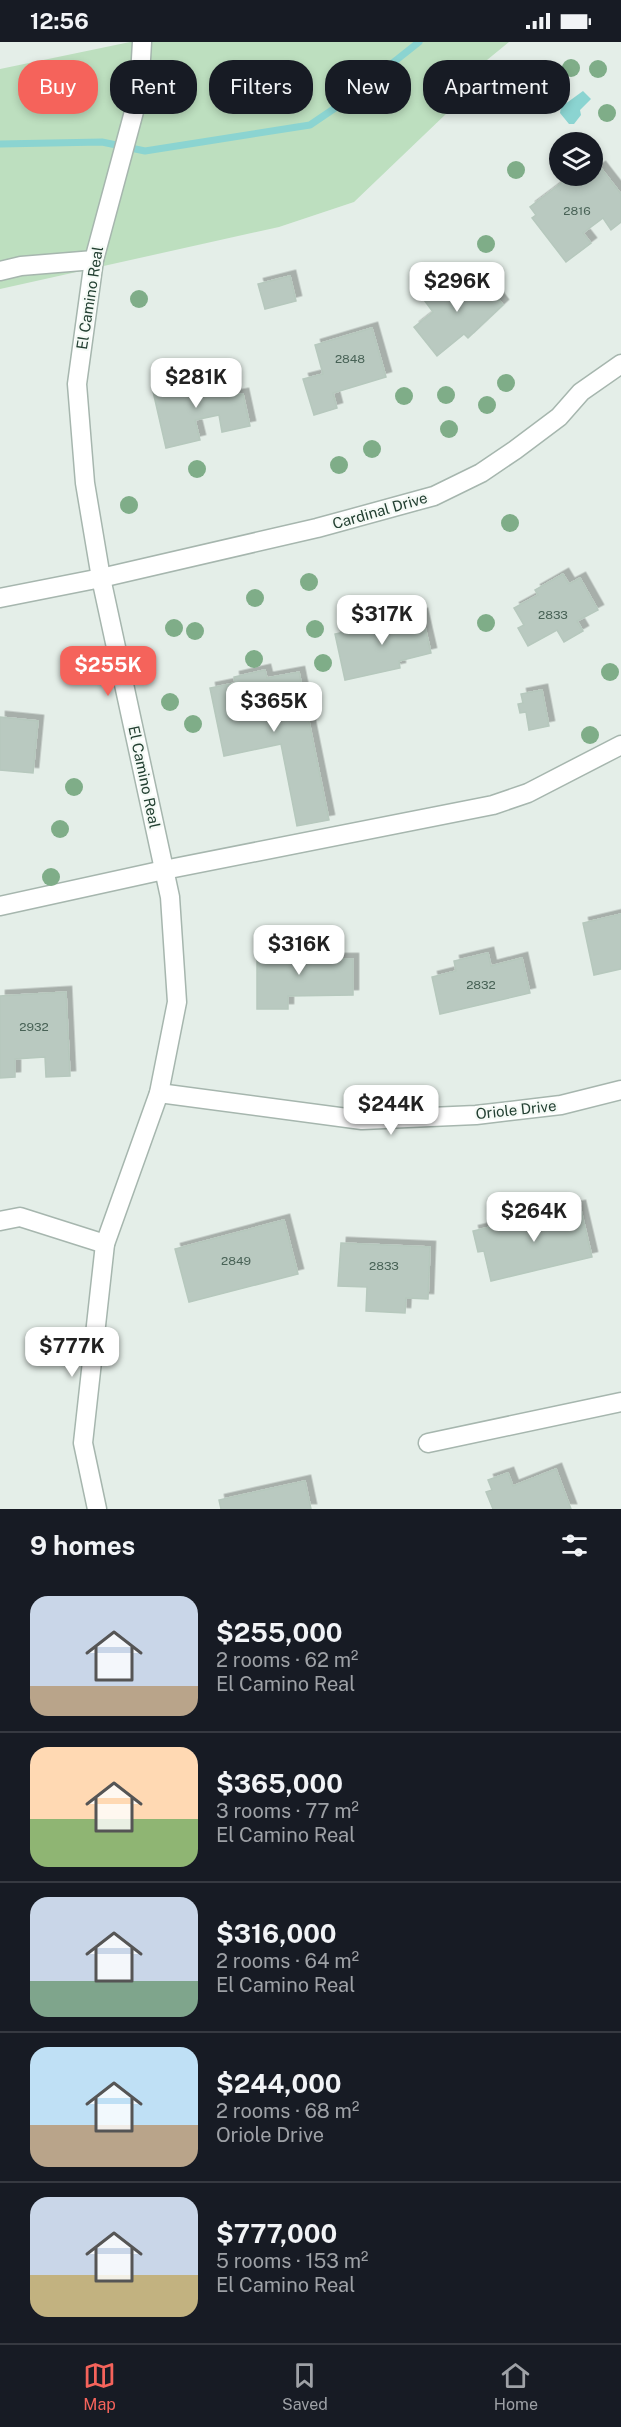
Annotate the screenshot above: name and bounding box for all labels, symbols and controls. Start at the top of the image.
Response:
text: 12:56 [30,8,89,34]
chip: Buy [18,60,98,114]
chip: Rent [110,60,197,114]
chip: Filters [209,60,313,114]
chip: New [325,60,411,114]
chip: Apartment [423,60,570,114]
map controls [549,132,603,186]
button: layers [549,132,603,186]
house number: 2816 [563,204,591,218]
street label: El Camino Real [73,245,106,351]
pin: $296K [415,262,499,313]
text: $296K [424,269,490,293]
house number: 2848 [335,352,365,366]
pin: $281K [154,358,238,409]
text: $281K [165,365,227,389]
street label: Cardinal Drive [330,489,429,532]
pin: $317K [340,595,424,646]
text: $317K [351,602,413,626]
house number: 2833 [538,608,568,622]
pin: $255K [66,646,150,697]
text: $255K [74,653,142,677]
pin: $365K [232,682,316,733]
text: $365K [240,689,308,713]
street label: El Camino Real [125,724,164,830]
pin: $316K [257,925,341,976]
text: $316K [267,932,331,956]
house number: 2832 [466,978,496,992]
house number: 2932 [19,1020,49,1034]
pin: $244K [349,1085,433,1136]
text: $244K [358,1092,424,1116]
street label: Oriole Drive [475,1097,557,1122]
pin: $264K [492,1192,576,1243]
text: $264K [501,1199,567,1223]
house number: 2849 [221,1254,251,1268]
house number: 2833 [369,1259,399,1273]
pin: $777K [30,1327,114,1378]
text: $777K [39,1334,105,1358]
icon: filters [558,1529,591,1562]
text: 9 homes [30,1530,135,1561]
text: $255,000 [216,1617,343,1648]
icon: home [78,1620,150,1692]
text: 2 rooms · 62 m² [216,1648,358,1672]
text: El Camino Real [216,1672,355,1696]
text: $365,000 [216,1768,343,1799]
icon: home [78,1771,150,1843]
text: 3 rooms · 77 m² [216,1799,359,1823]
text: El Camino Real [216,1823,355,1847]
text: $316,000 [216,1918,337,1949]
icon: home [78,1921,150,1993]
text: 2 rooms · 64 m² [216,1949,359,1973]
text: El Camino Real [216,1973,355,1997]
text: $244,000 [216,2068,342,2099]
icon: home [78,2071,150,2143]
text: 2 rooms · 68 m² [216,2099,359,2123]
text: Oriole Drive [216,2123,324,2147]
text: $777,000 [216,2218,337,2249]
icon: home [78,2221,150,2293]
text: 5 rooms · 153 m² [216,2249,368,2273]
text: El Camino Real [216,2273,355,2297]
tab: Map [83,2359,116,2414]
tab: Saved [282,2359,328,2414]
tab: Home [494,2359,538,2414]

